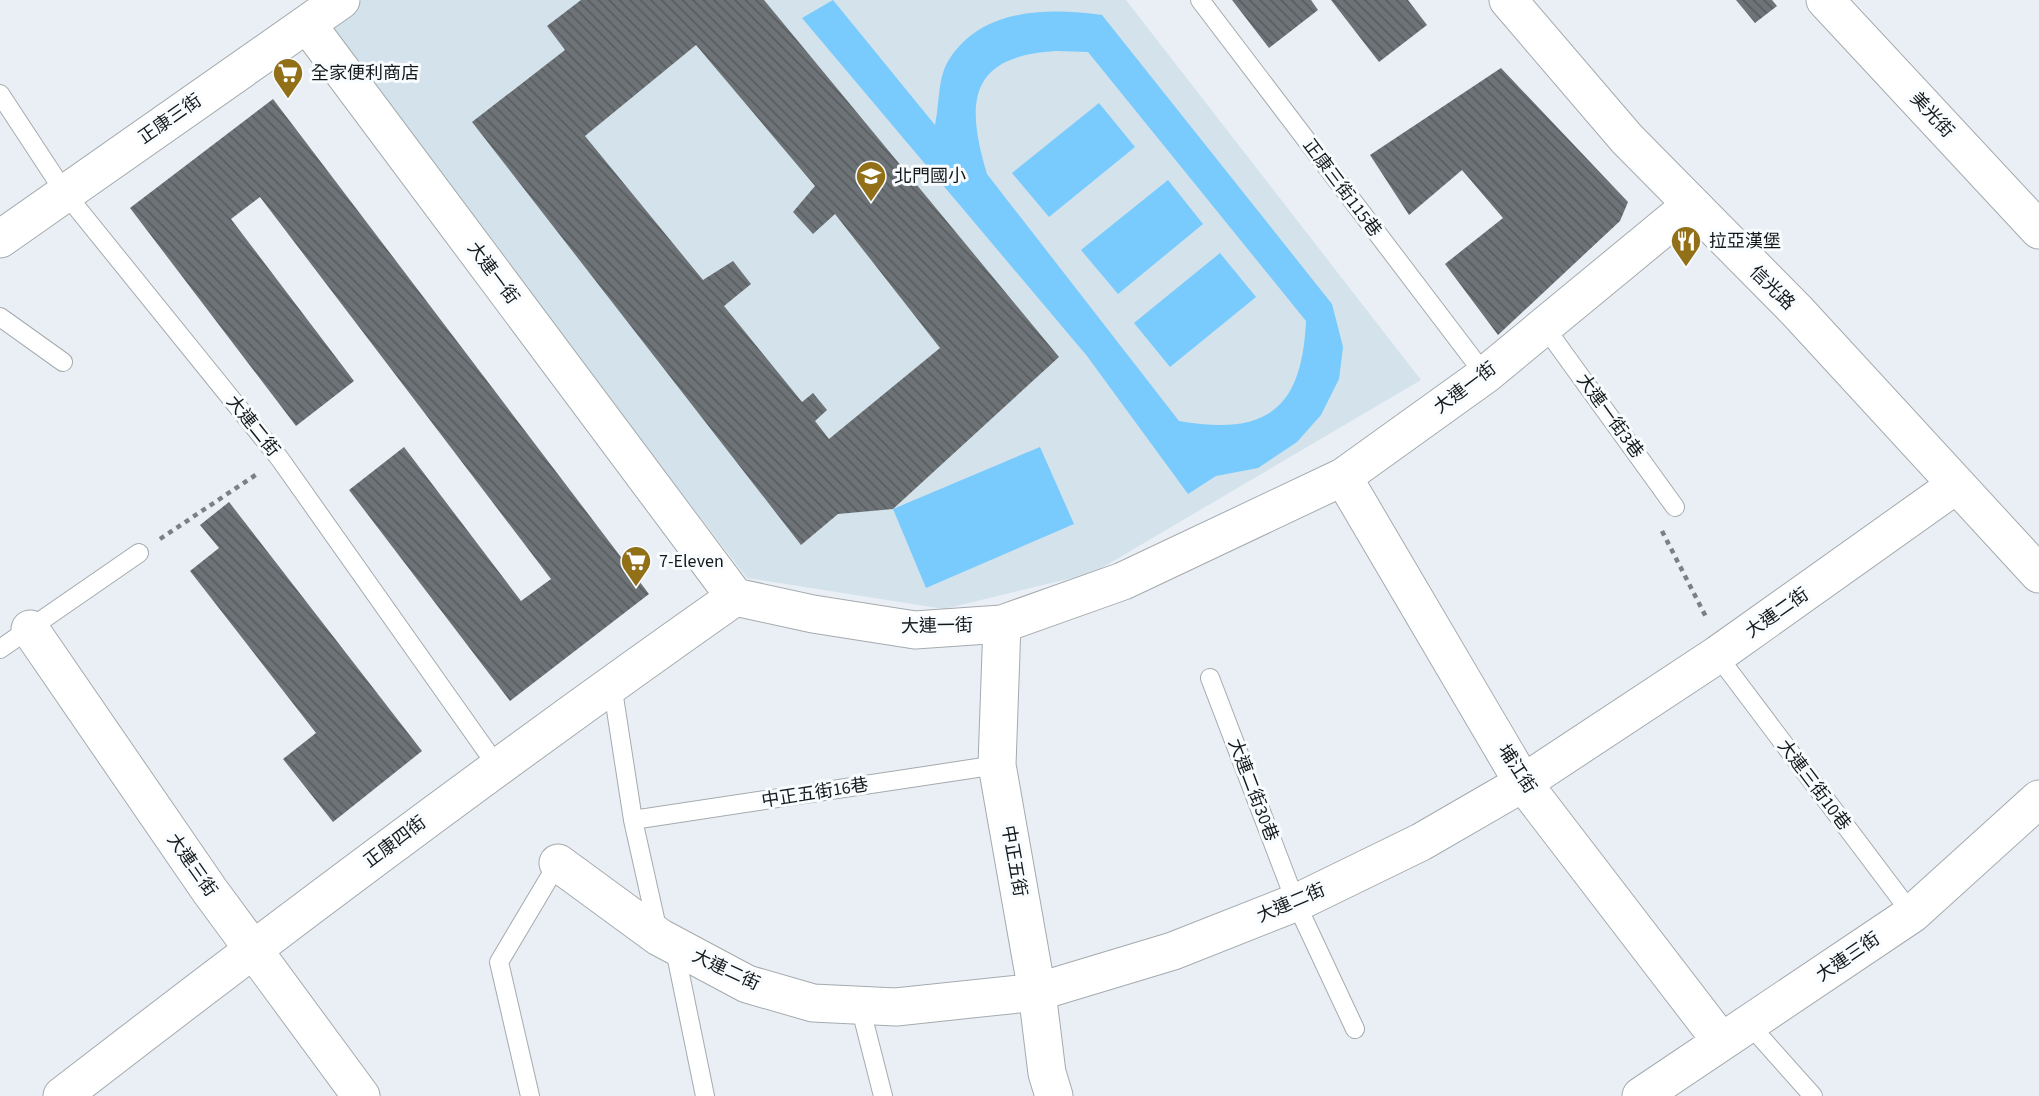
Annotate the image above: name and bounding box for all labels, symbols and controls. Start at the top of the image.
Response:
supermarket icon: 全家便利商店 [271,56,305,100]
place label: 全家便利商店 [311,61,419,86]
street label: 美光街 [1904,87,1960,143]
street label: 正康三街 [133,88,207,150]
street label: 正康三街115巷 [1297,134,1387,242]
school or university icon: 北門國小 [854,159,888,203]
place label: 北門國小 [894,164,966,189]
restaurant icon: 拉亞漢堡 [1669,224,1703,268]
place label: 拉亞漢堡 [1709,229,1781,254]
street label: 大連一街 [461,237,525,309]
street label: 信光路 [1744,260,1800,316]
street label: 大連一街 [1429,356,1501,420]
street label: 大連一街3巷 [1571,369,1649,463]
street label: 大連二街 [221,390,285,462]
supermarket icon: 7-Eleven [619,544,653,588]
place label: 7-Eleven [659,549,724,574]
street label: 大連二街 [1740,582,1814,644]
street label: 大連一街 [901,613,973,639]
street label: 大連三街10巷 [1772,734,1856,836]
street label: 大連二街30巷 [1222,735,1284,845]
street label: 埔江街 [1492,740,1542,798]
street label: 中正五街16巷 [760,772,870,814]
street label: 正康四街 [359,810,431,874]
street label: 中正五街 [995,823,1033,899]
street label: 大連三街 [161,828,223,902]
street label: 大連二街 [1253,877,1329,929]
street label: 大連三街 [1811,927,1885,987]
street label: 大連二街 [688,943,764,997]

